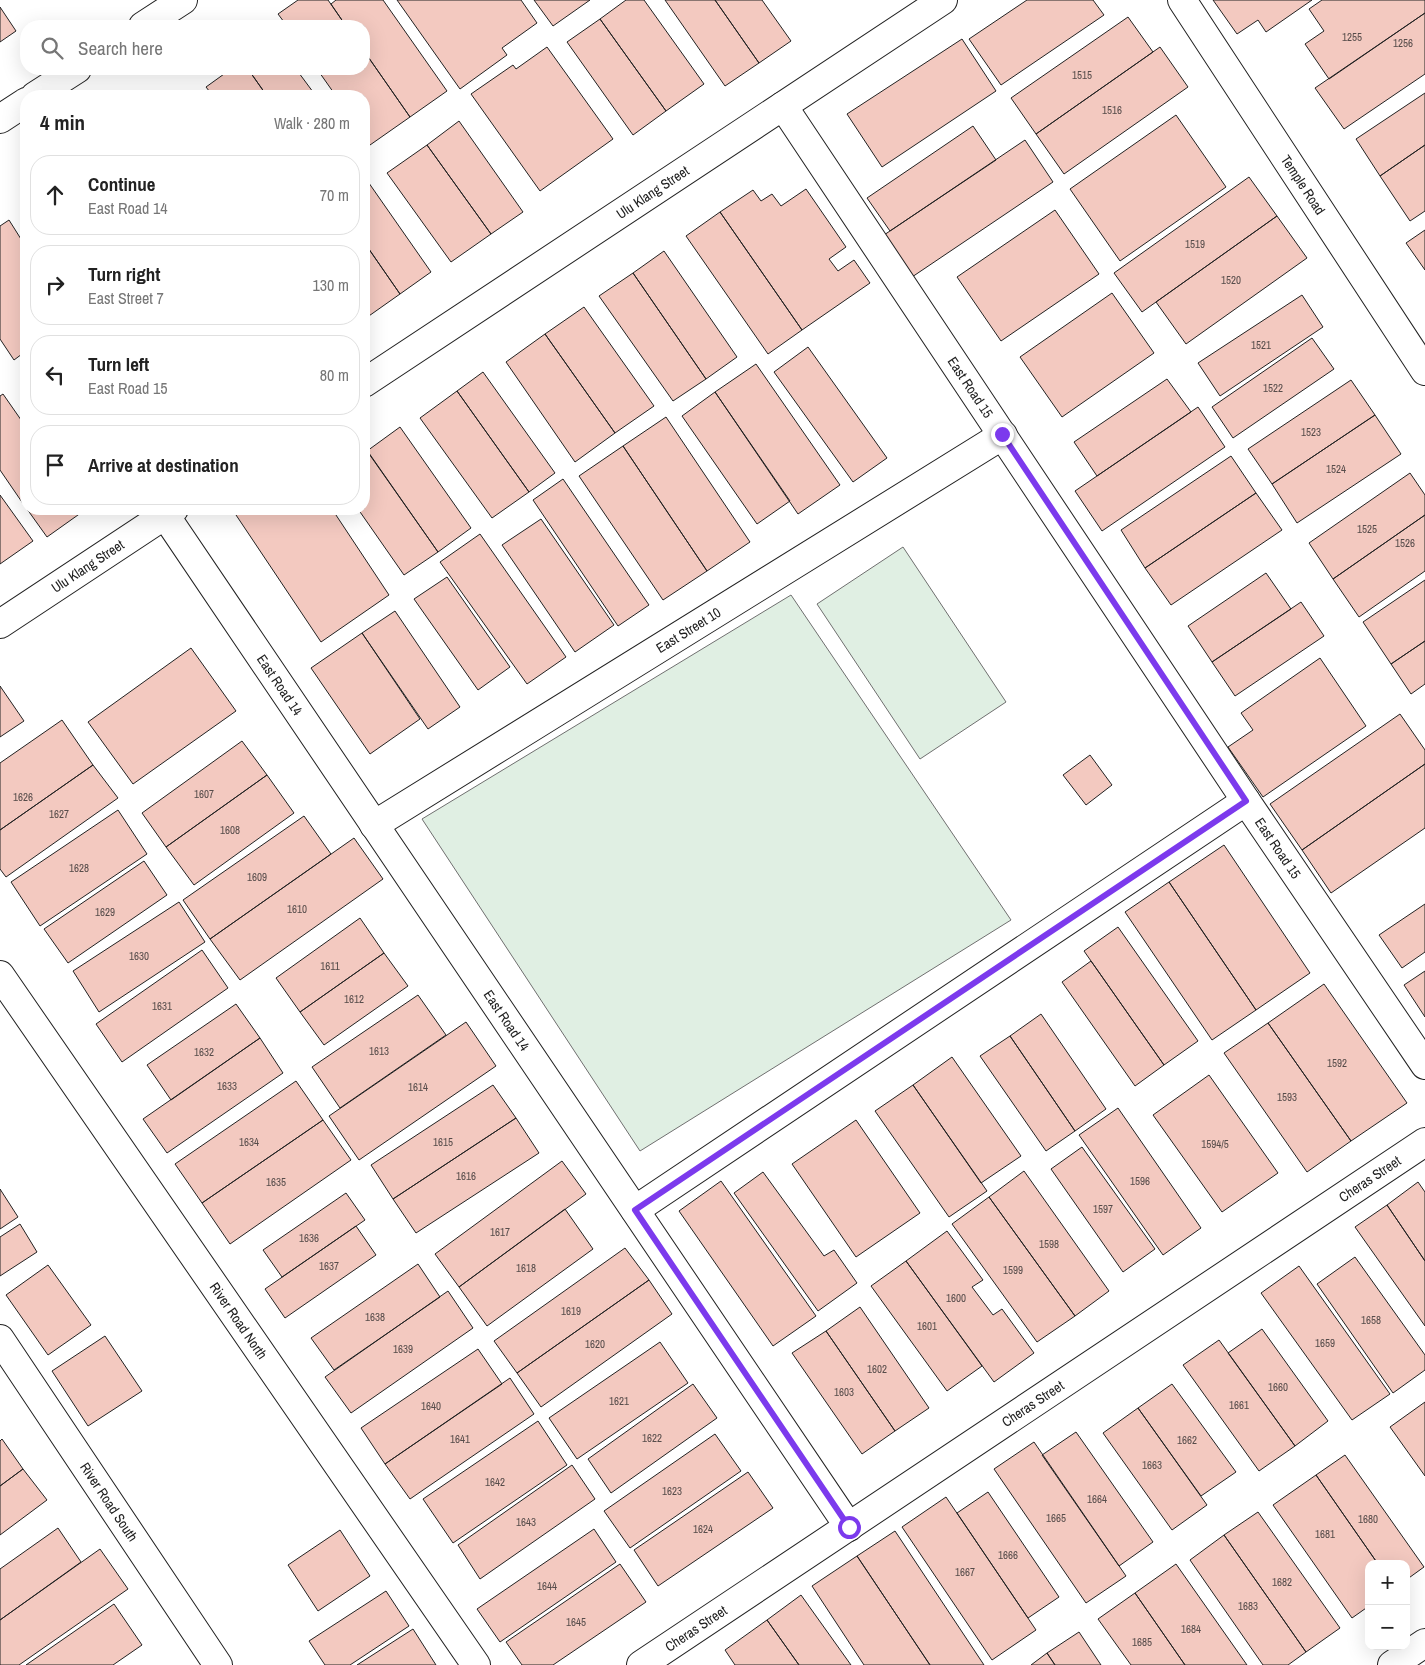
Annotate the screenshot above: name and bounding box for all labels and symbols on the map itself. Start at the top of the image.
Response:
house number: 1255 [1342,30,1362,44]
house number: 1256 [1393,36,1413,50]
house number: 1515 [1072,68,1092,82]
house number: 1516 [1102,103,1122,117]
street label: Temple Road [1277,152,1329,218]
street label: Ulu Klang Street [613,162,692,223]
house number: 1519 [1185,237,1205,251]
house number: 1520 [1221,273,1241,287]
house number: 1521 [1251,338,1271,352]
street label: East Road 15 [944,353,997,421]
house number: 1522 [1263,381,1283,395]
route end [991,423,1014,446]
house number: 1523 [1301,425,1321,439]
house number: 1524 [1326,462,1346,476]
house number: 1525 [1357,522,1377,536]
street label: Ulu Klang Street [48,536,127,597]
house number: 1526 [1395,536,1415,550]
street label: East Street 10 [653,603,724,657]
street label: East Road 14 [253,651,307,719]
house number: 1607 [194,787,214,801]
house number: 1626 [13,790,33,804]
house number: 1627 [49,807,69,821]
street label: East Road 15 [1251,814,1305,882]
house number: 1608 [220,823,240,837]
house number: 1628 [69,861,89,875]
house number: 1609 [247,870,267,884]
house number: 1610 [287,902,307,916]
house number: 1629 [95,905,115,919]
house number: 1630 [129,949,149,963]
house number: 1611 [320,959,340,973]
street label: East Road 14 [480,986,534,1055]
house number: 1612 [344,992,364,1006]
house number: 1631 [152,999,172,1013]
house number: 1613 [369,1044,389,1058]
house number: 1632 [194,1045,214,1059]
house number: 1592 [1327,1056,1347,1070]
house number: 1633 [217,1079,237,1093]
house number: 1614 [408,1080,428,1094]
house number: 1593 [1277,1090,1297,1104]
house number: 1634 [239,1135,259,1149]
house number: 1615 [433,1135,453,1149]
house number: 1594/5 [1201,1137,1229,1151]
street label: Cheras Street [1335,1152,1404,1206]
house number: 1616 [456,1169,476,1183]
house number: 1596 [1130,1174,1150,1188]
house number: 1635 [266,1175,286,1189]
house number: 1597 [1093,1202,1113,1216]
house number: 1617 [490,1225,510,1239]
house number: 1636 [299,1231,319,1245]
house number: 1598 [1039,1237,1059,1251]
house number: 1637 [319,1259,339,1273]
house number: 1618 [516,1261,536,1275]
house number: 1599 [1003,1263,1023,1277]
street label: River Road North [206,1279,271,1363]
house number: 1600 [946,1291,966,1305]
house number: 1619 [561,1304,581,1318]
house number: 1638 [365,1310,385,1324]
house number: 1658 [1361,1313,1381,1327]
house number: 1601 [917,1319,937,1333]
house number: 1659 [1315,1336,1335,1350]
house number: 1620 [585,1337,605,1351]
house number: 1639 [393,1342,413,1356]
house number: 1602 [867,1362,887,1376]
street label: Cheras Street [998,1376,1067,1431]
house number: 1660 [1268,1380,1288,1394]
house number: 1603 [834,1385,854,1399]
house number: 1621 [609,1394,629,1408]
house number: 1661 [1229,1398,1249,1412]
house number: 1640 [421,1399,441,1413]
house number: 1622 [642,1431,662,1445]
house number: 1641 [450,1432,470,1446]
house number: 1662 [1177,1433,1197,1447]
house number: 1663 [1142,1458,1162,1472]
street label: River Road South [76,1459,142,1545]
house number: 1642 [485,1475,505,1489]
house number: 1623 [662,1484,682,1498]
house number: 1664 [1087,1492,1107,1506]
house number: 1665 [1046,1511,1066,1525]
house number: 1680 [1358,1512,1378,1526]
house number: 1643 [516,1515,536,1529]
route start [838,1516,861,1539]
house number: 1624 [693,1522,713,1536]
house number: 1681 [1315,1527,1335,1541]
house number: 1666 [998,1548,1018,1562]
house number: 1667 [955,1565,975,1579]
house number: 1682 [1272,1575,1292,1589]
house number: 1644 [537,1579,557,1593]
house number: 1683 [1238,1599,1258,1613]
street label: Cheras Street [661,1601,730,1656]
house number: 1645 [566,1615,586,1629]
house number: 1684 [1181,1622,1201,1636]
house number: 1685 [1132,1635,1152,1649]

